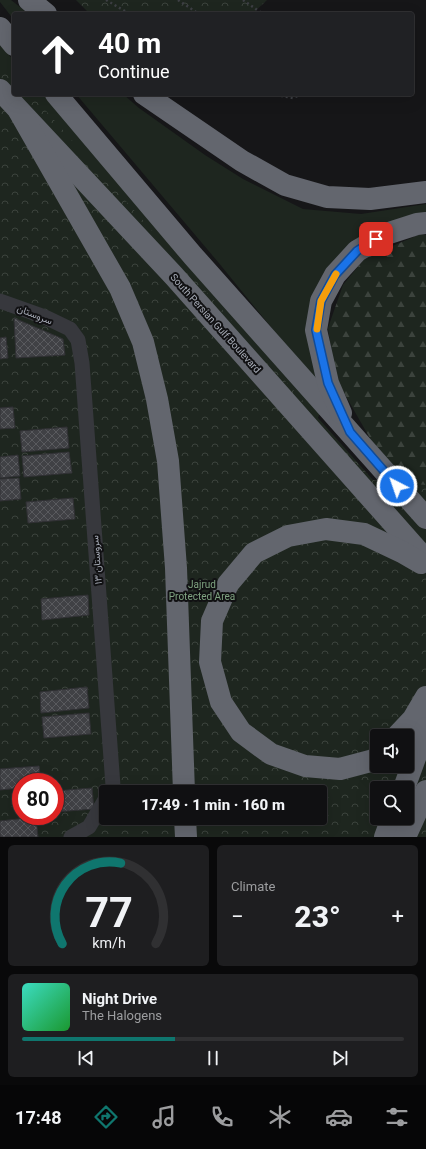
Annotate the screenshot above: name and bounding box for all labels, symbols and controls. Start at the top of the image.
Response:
text: 40 m [98,27,161,60]
icon: ahead [32,28,84,80]
text: Continue [98,61,170,82]
pin [359,222,393,256]
icon: arrive [365,228,387,250]
street label: South Persian Gulf Boulevard [168,272,263,375]
street label: سروستان [15,302,54,327]
position arrow [376,465,418,507]
street label: سروستان ۱۳ [89,535,105,585]
park label: Jajrud Protected Area [169,579,235,602]
map controls [370,729,414,825]
button: sound [370,729,414,773]
speed limit sign: 80 [12,773,64,825]
button: search [370,781,414,825]
text: 17:49 · 1 min · 160 m [141,796,285,814]
text: Climate [231,879,275,894]
text: 77 [85,887,132,936]
text: 23° [294,899,341,934]
text: − [231,904,244,929]
text: + [392,904,404,929]
text: km/h [92,934,125,950]
text: Night Drive [82,990,157,1008]
text: The Halogens [82,1008,162,1023]
icon: previous [75,1047,97,1069]
icon: pause [202,1047,224,1069]
icon: next [329,1047,351,1069]
icon: directions [92,1103,120,1131]
icon: music [150,1103,178,1131]
icon: phone [208,1103,236,1131]
icon: climate [266,1103,294,1131]
icon: car [325,1103,353,1131]
icon: filters [383,1103,411,1131]
text: 17:48 [15,1107,62,1128]

